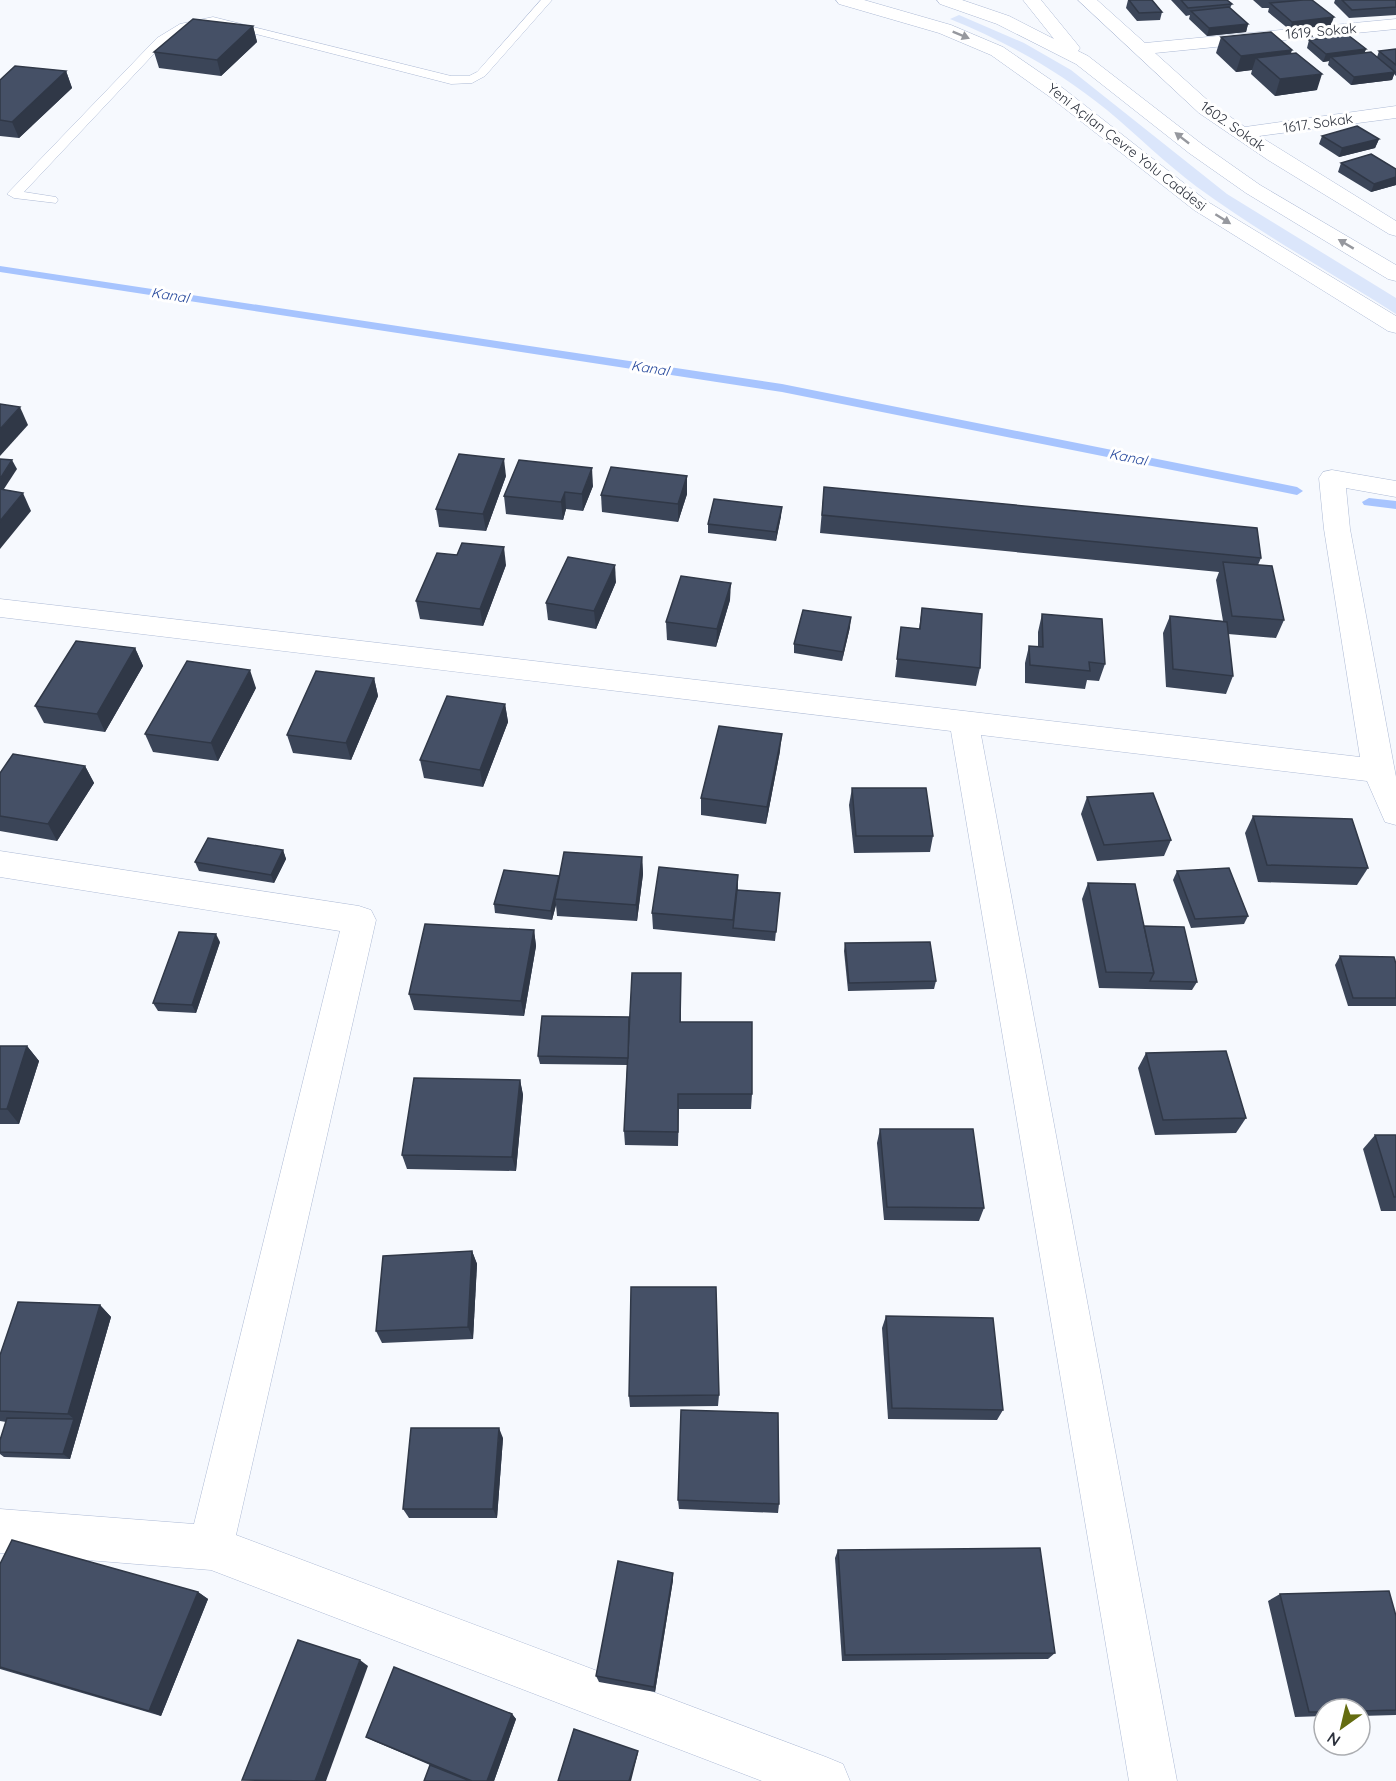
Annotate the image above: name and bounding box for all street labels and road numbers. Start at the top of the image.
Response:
street label: 1619. Sokak [1285,19,1357,43]
street label: Yeni Açılan Çevre Yolu Caddesi [1044,79,1210,215]
street label: 1602. Sokak [1197,97,1269,155]
street label: 1617. Sokak [1282,109,1354,137]

